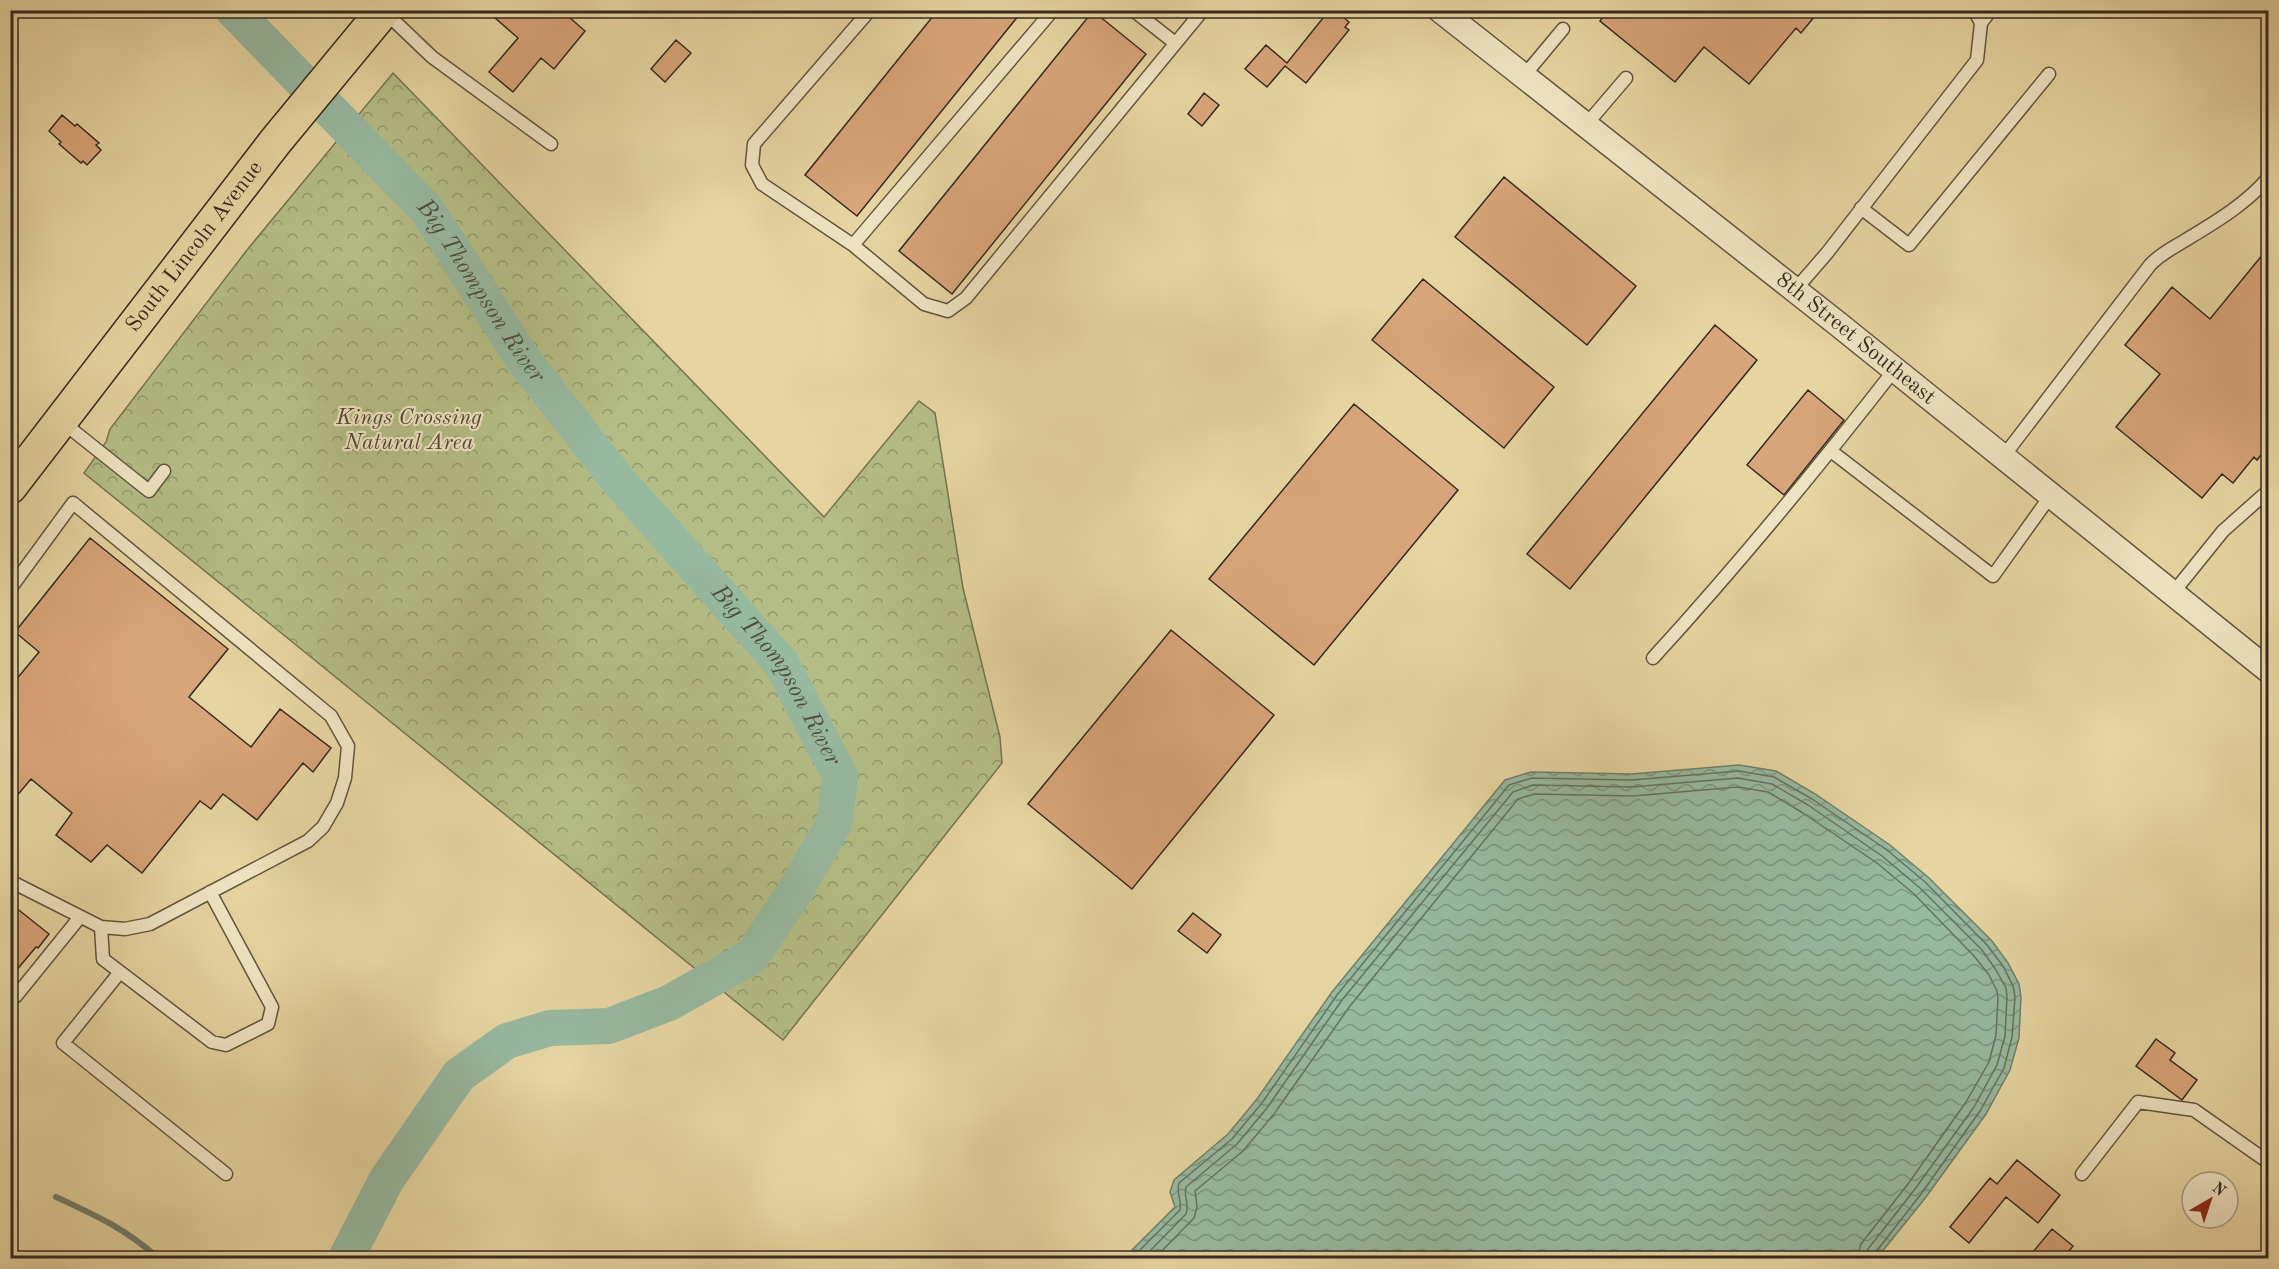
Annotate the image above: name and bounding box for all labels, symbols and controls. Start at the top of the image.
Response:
street label: South Lincoln Avenue [122,157,267,336]
water label: Big Thompson River [411,194,549,388]
street label: 8th Street Southeast [1772,269,1940,409]
park label: Kings Crossing Natural Area [335,407,482,454]
water label: Big Thompson River [705,580,845,770]
north arrow [2180,1170,2240,1230]
text: N [2208,1180,2229,1200]

